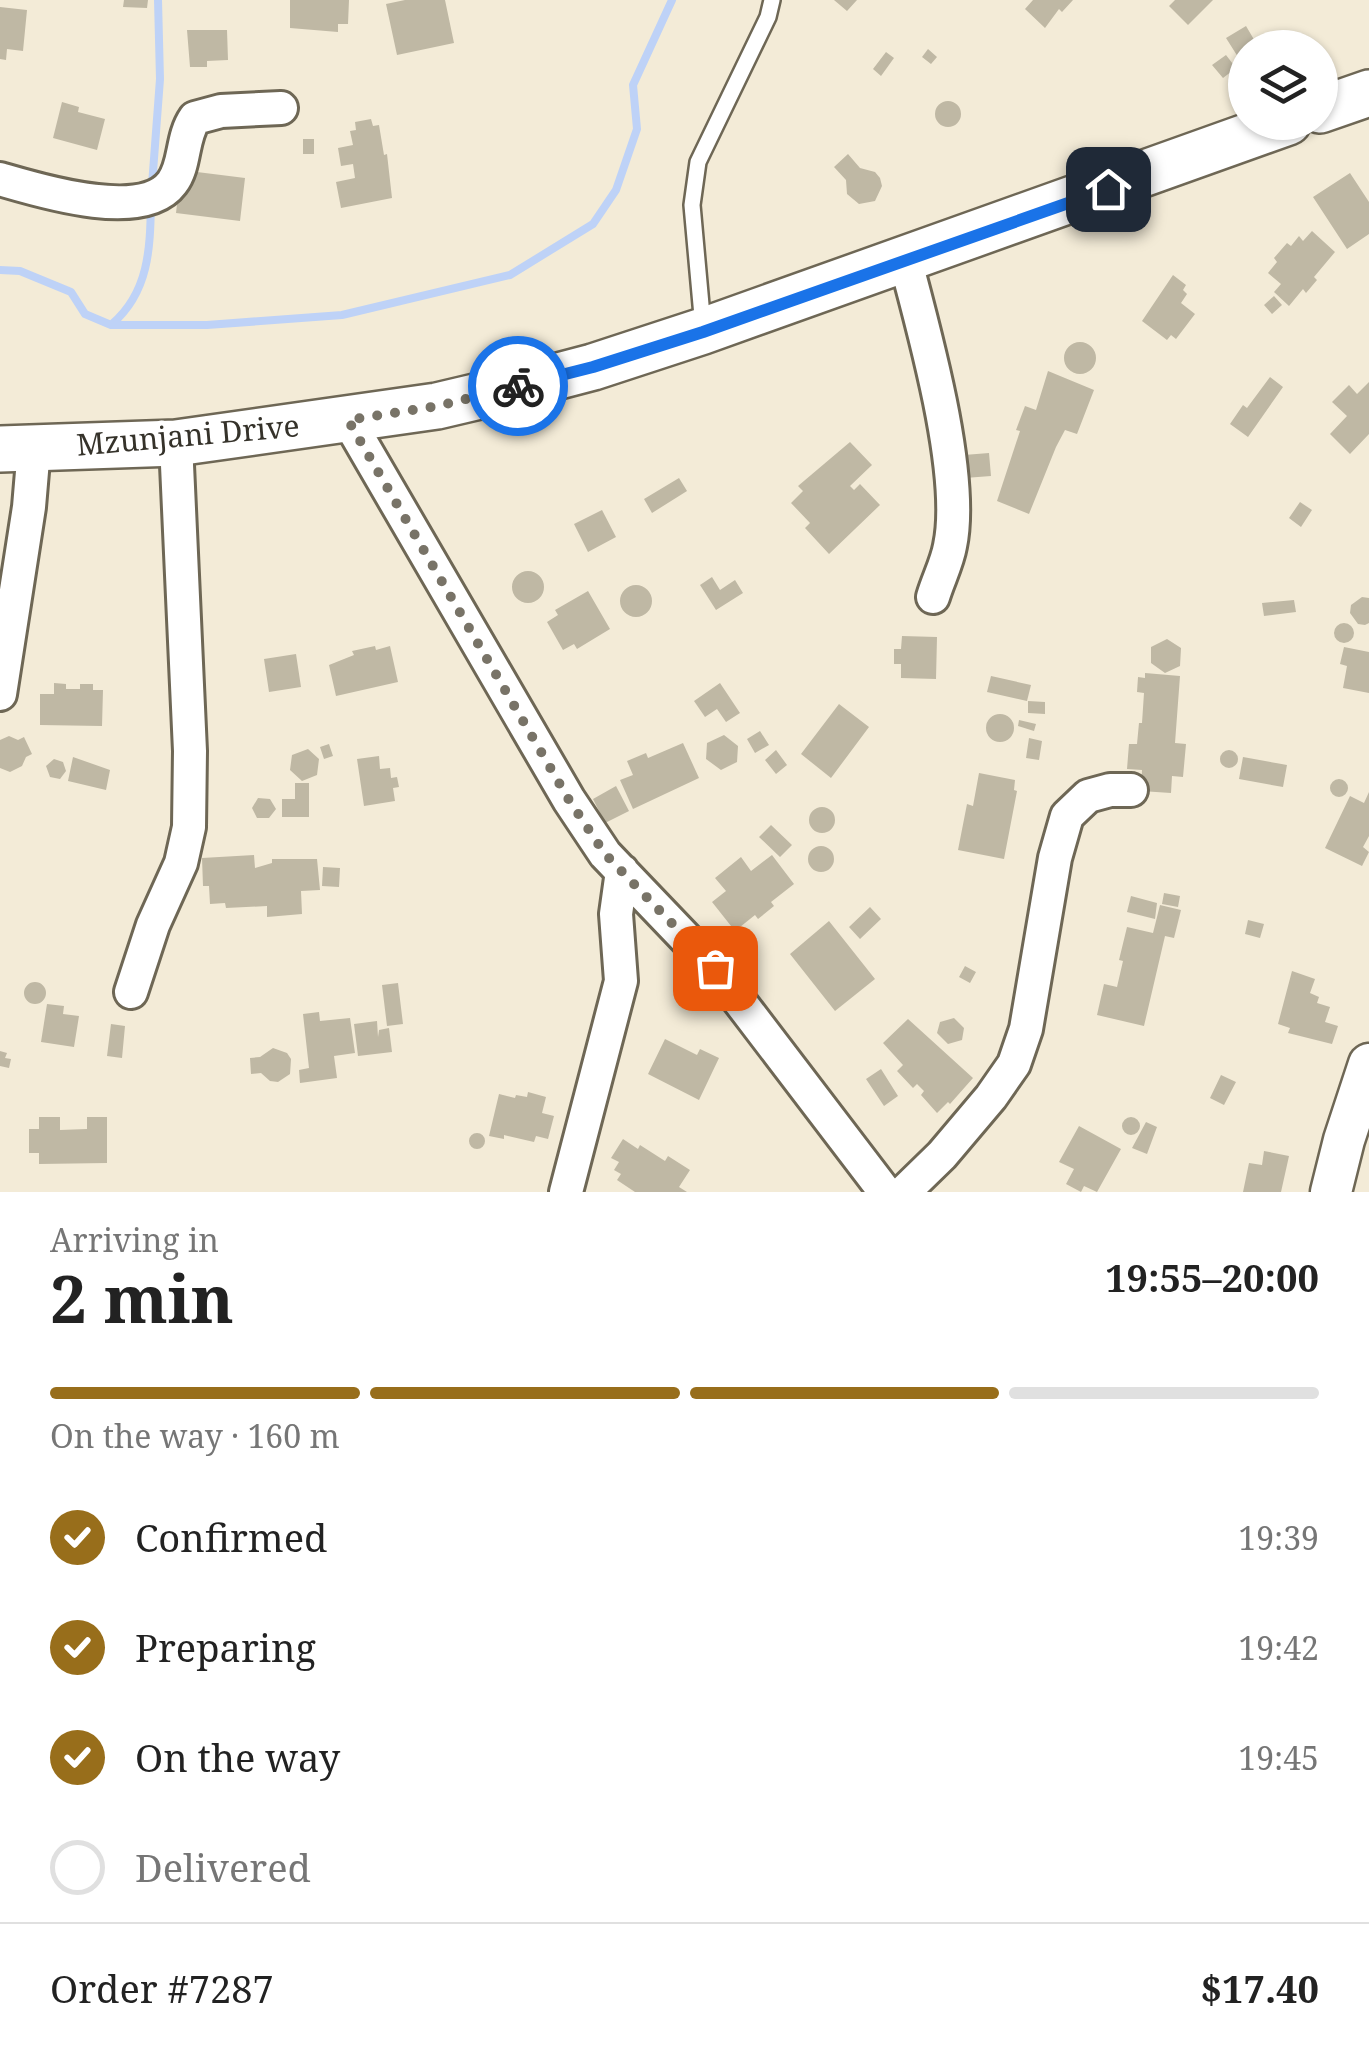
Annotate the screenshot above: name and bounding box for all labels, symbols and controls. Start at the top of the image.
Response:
map controls [1228,30,1338,140]
button: layers [1228,30,1338,140]
pin [1066,147,1151,232]
icon: home [1081,162,1136,217]
courier [468,336,568,436]
icon: bike [491,359,546,414]
street label: Mzunjani Drive [75,404,301,465]
pin [673,926,758,1011]
icon: bag [688,941,743,996]
text: Arriving in [50,1218,219,1261]
text: 19:55–20:00 [1105,1251,1319,1303]
text: 2 min [50,1254,234,1342]
text: On the way · 160 m [50,1414,340,1457]
icon: check [50,1510,105,1565]
text: Confirmed [135,1511,327,1563]
text: 19:39 [1238,1516,1319,1559]
icon: check [50,1620,105,1675]
text: Preparing [135,1621,316,1673]
text: 19:42 [1238,1626,1319,1669]
icon: check [50,1730,105,1785]
text: On the way [135,1731,340,1783]
text: 19:45 [1238,1736,1319,1779]
text: Delivered [135,1841,311,1893]
text: Order #7287 [50,1962,274,2014]
text: $17.40 [1200,1962,1319,2014]

